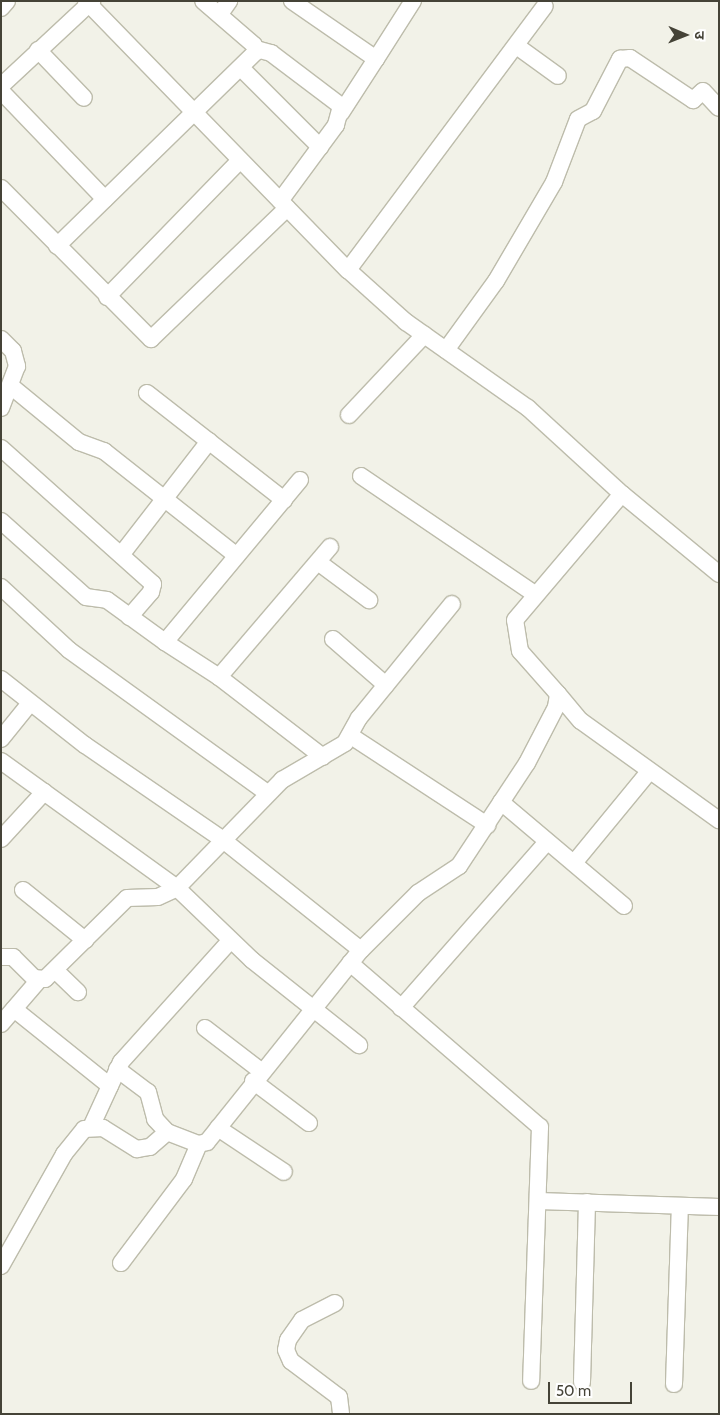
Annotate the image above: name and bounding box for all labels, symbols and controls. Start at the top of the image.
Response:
north arrow [660,10,710,60]
text: उ [691,31,709,40]
scale bar [550,1372,634,1404]
text: 50 m [556,1382,591,1400]

